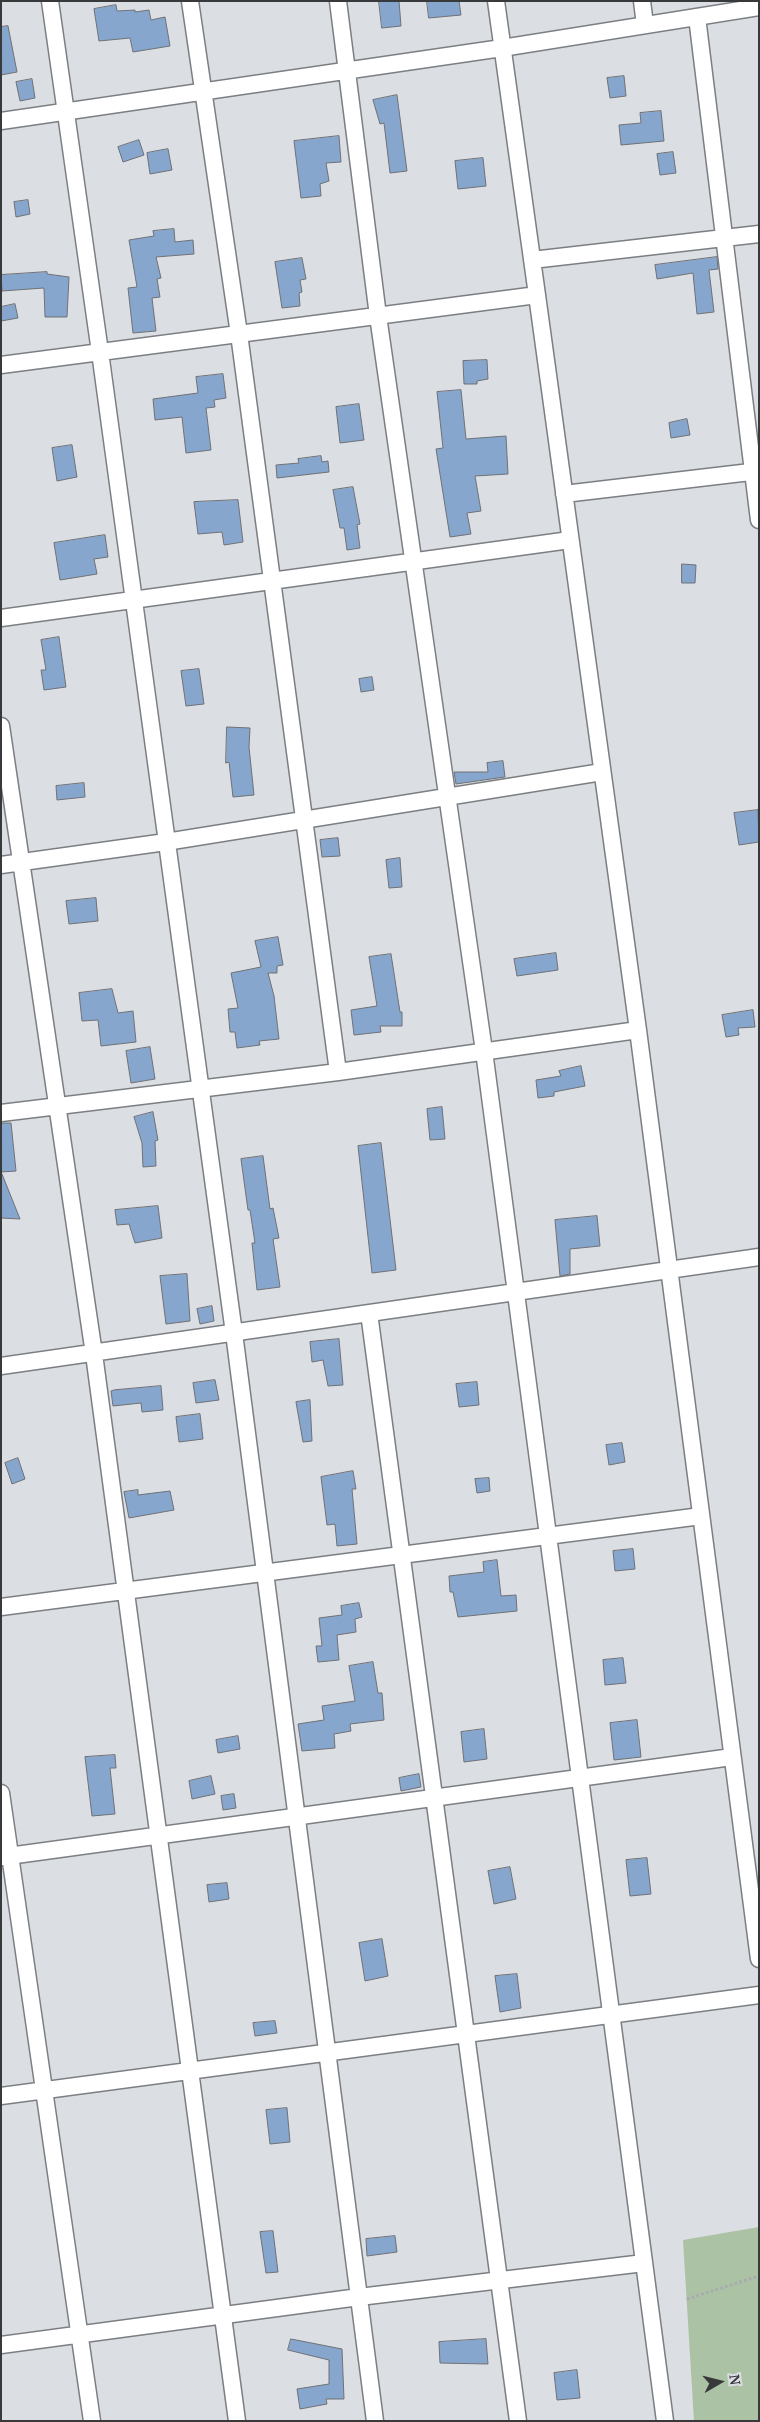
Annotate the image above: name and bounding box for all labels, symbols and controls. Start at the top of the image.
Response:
north arrow [695,2357,745,2407]
text: N [725,2373,745,2386]

